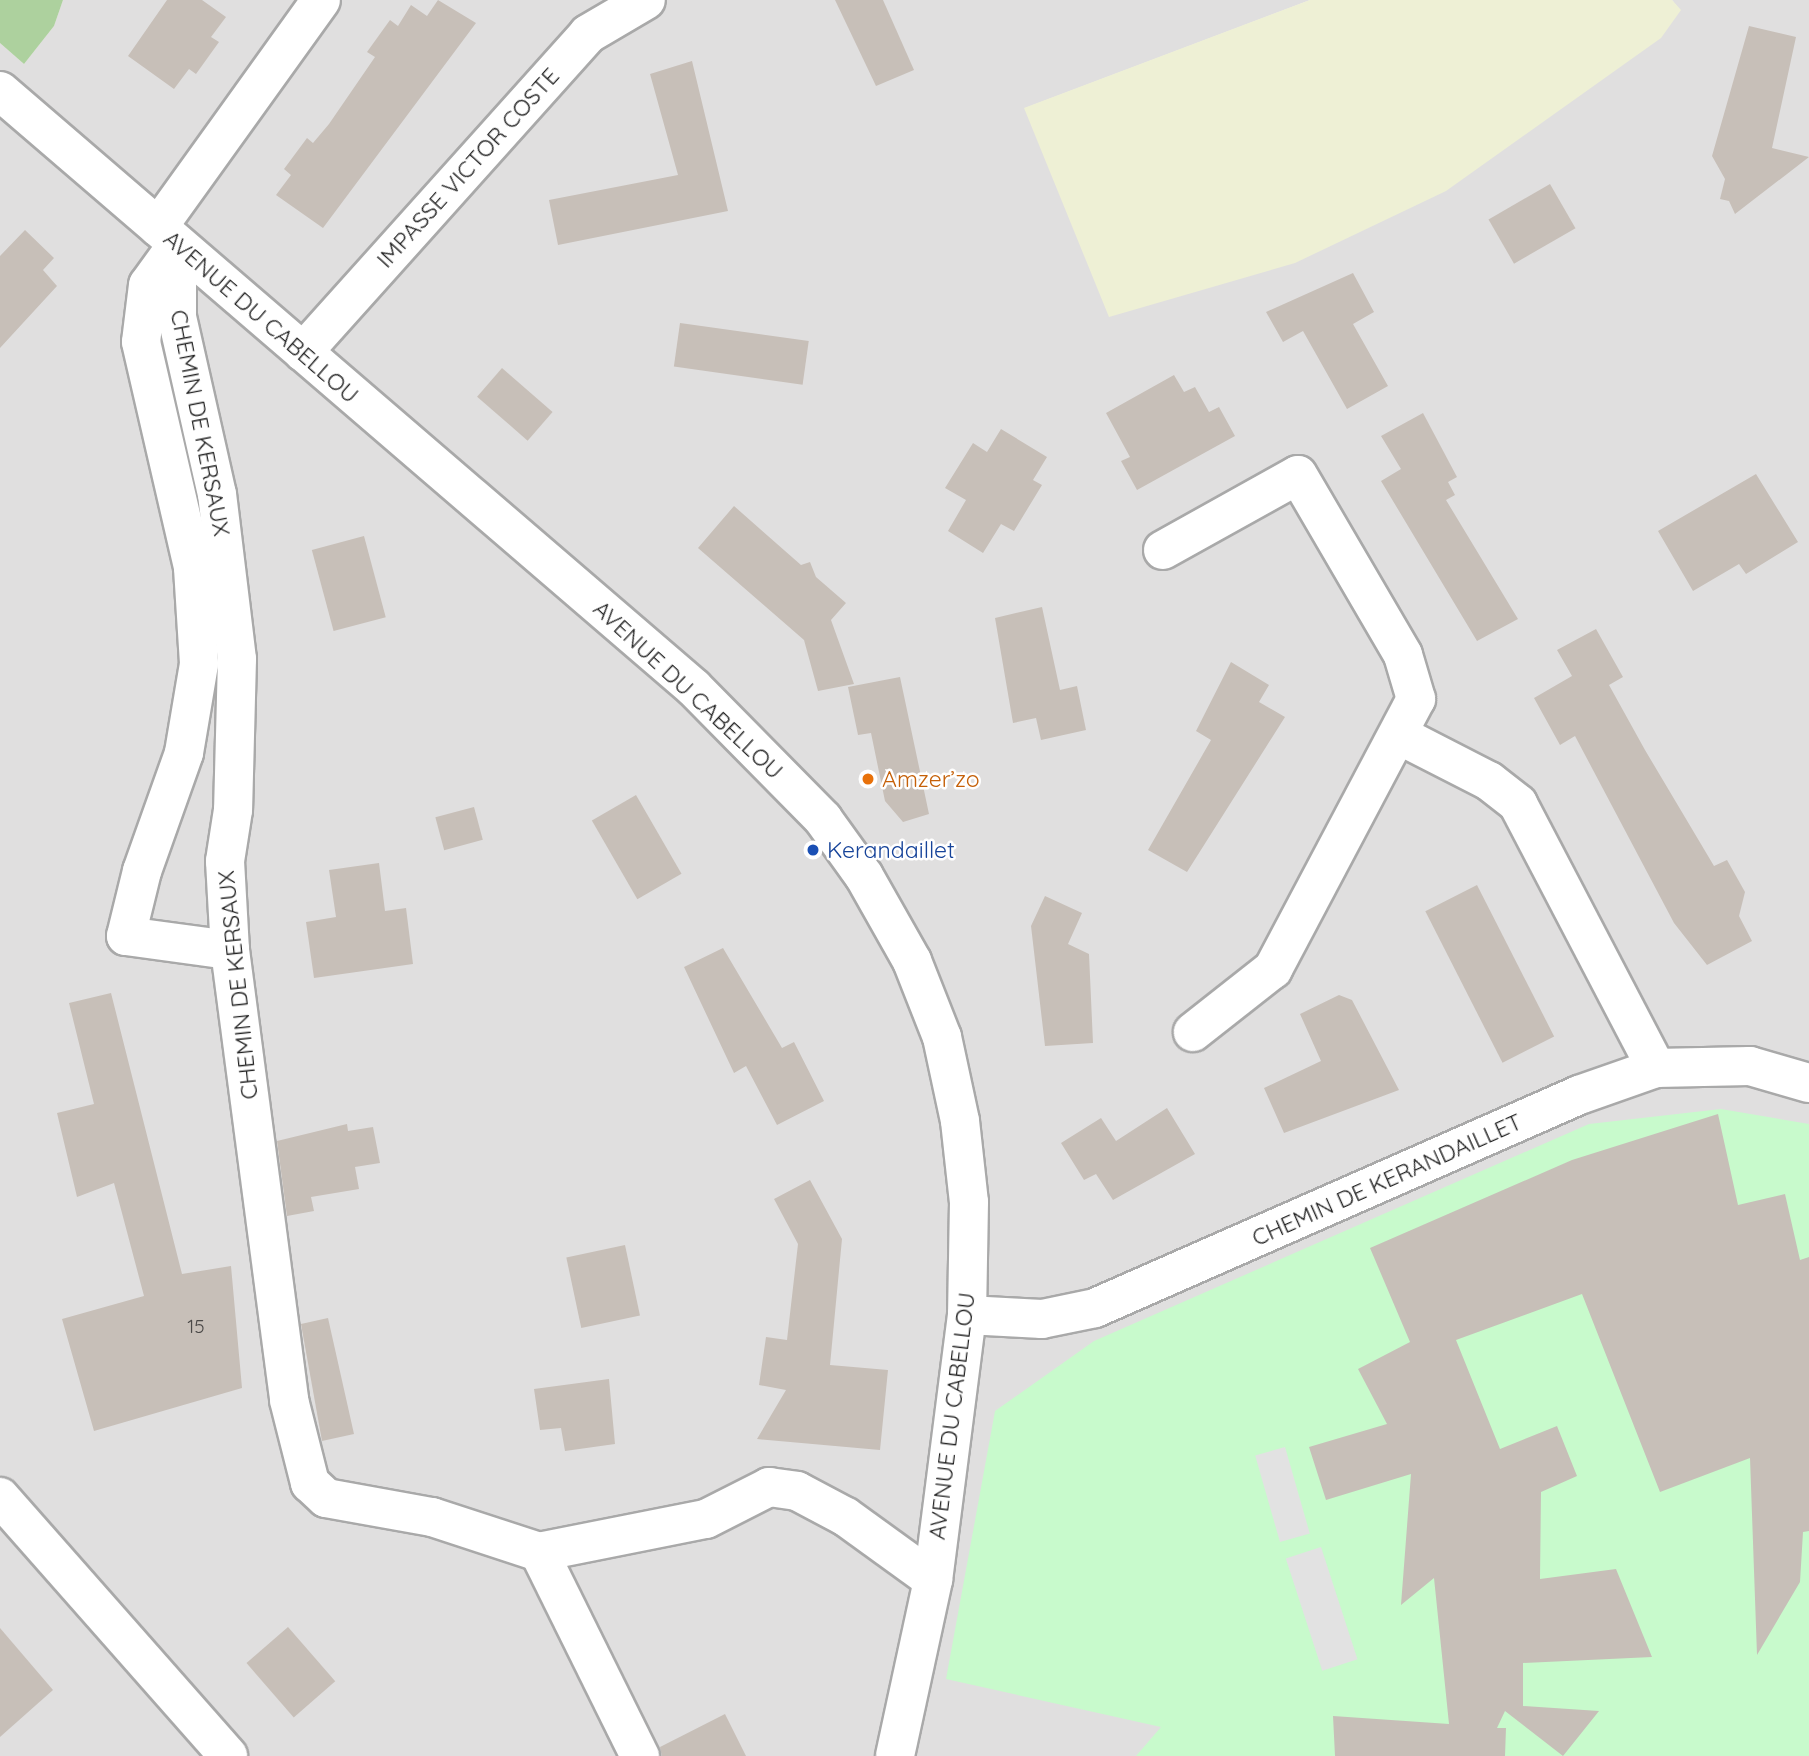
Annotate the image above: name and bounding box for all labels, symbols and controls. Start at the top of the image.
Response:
street label: IMPASSE VICTOR COSTE [371,63,565,273]
street label: AVENUE DU CABELLOU [158,225,364,409]
street label: CHEMIN DE KERSAUX [165,307,235,539]
street label: AVENUE DU CABELLOU [588,595,788,785]
place label: Amzer’zo [882,765,980,793]
marker: Amzer’zo [860,771,876,787]
place label: Kerandaillet [827,836,955,864]
marker: Kerandaillet [805,842,821,858]
street label: CHEMIN DE KERSAUX [212,869,264,1101]
street label: CHEMIN DE KERANDAILLET [1248,1108,1526,1252]
street label: AVENUE DU CABELLOU [923,1291,981,1541]
house number: 15 [187,1316,205,1338]

